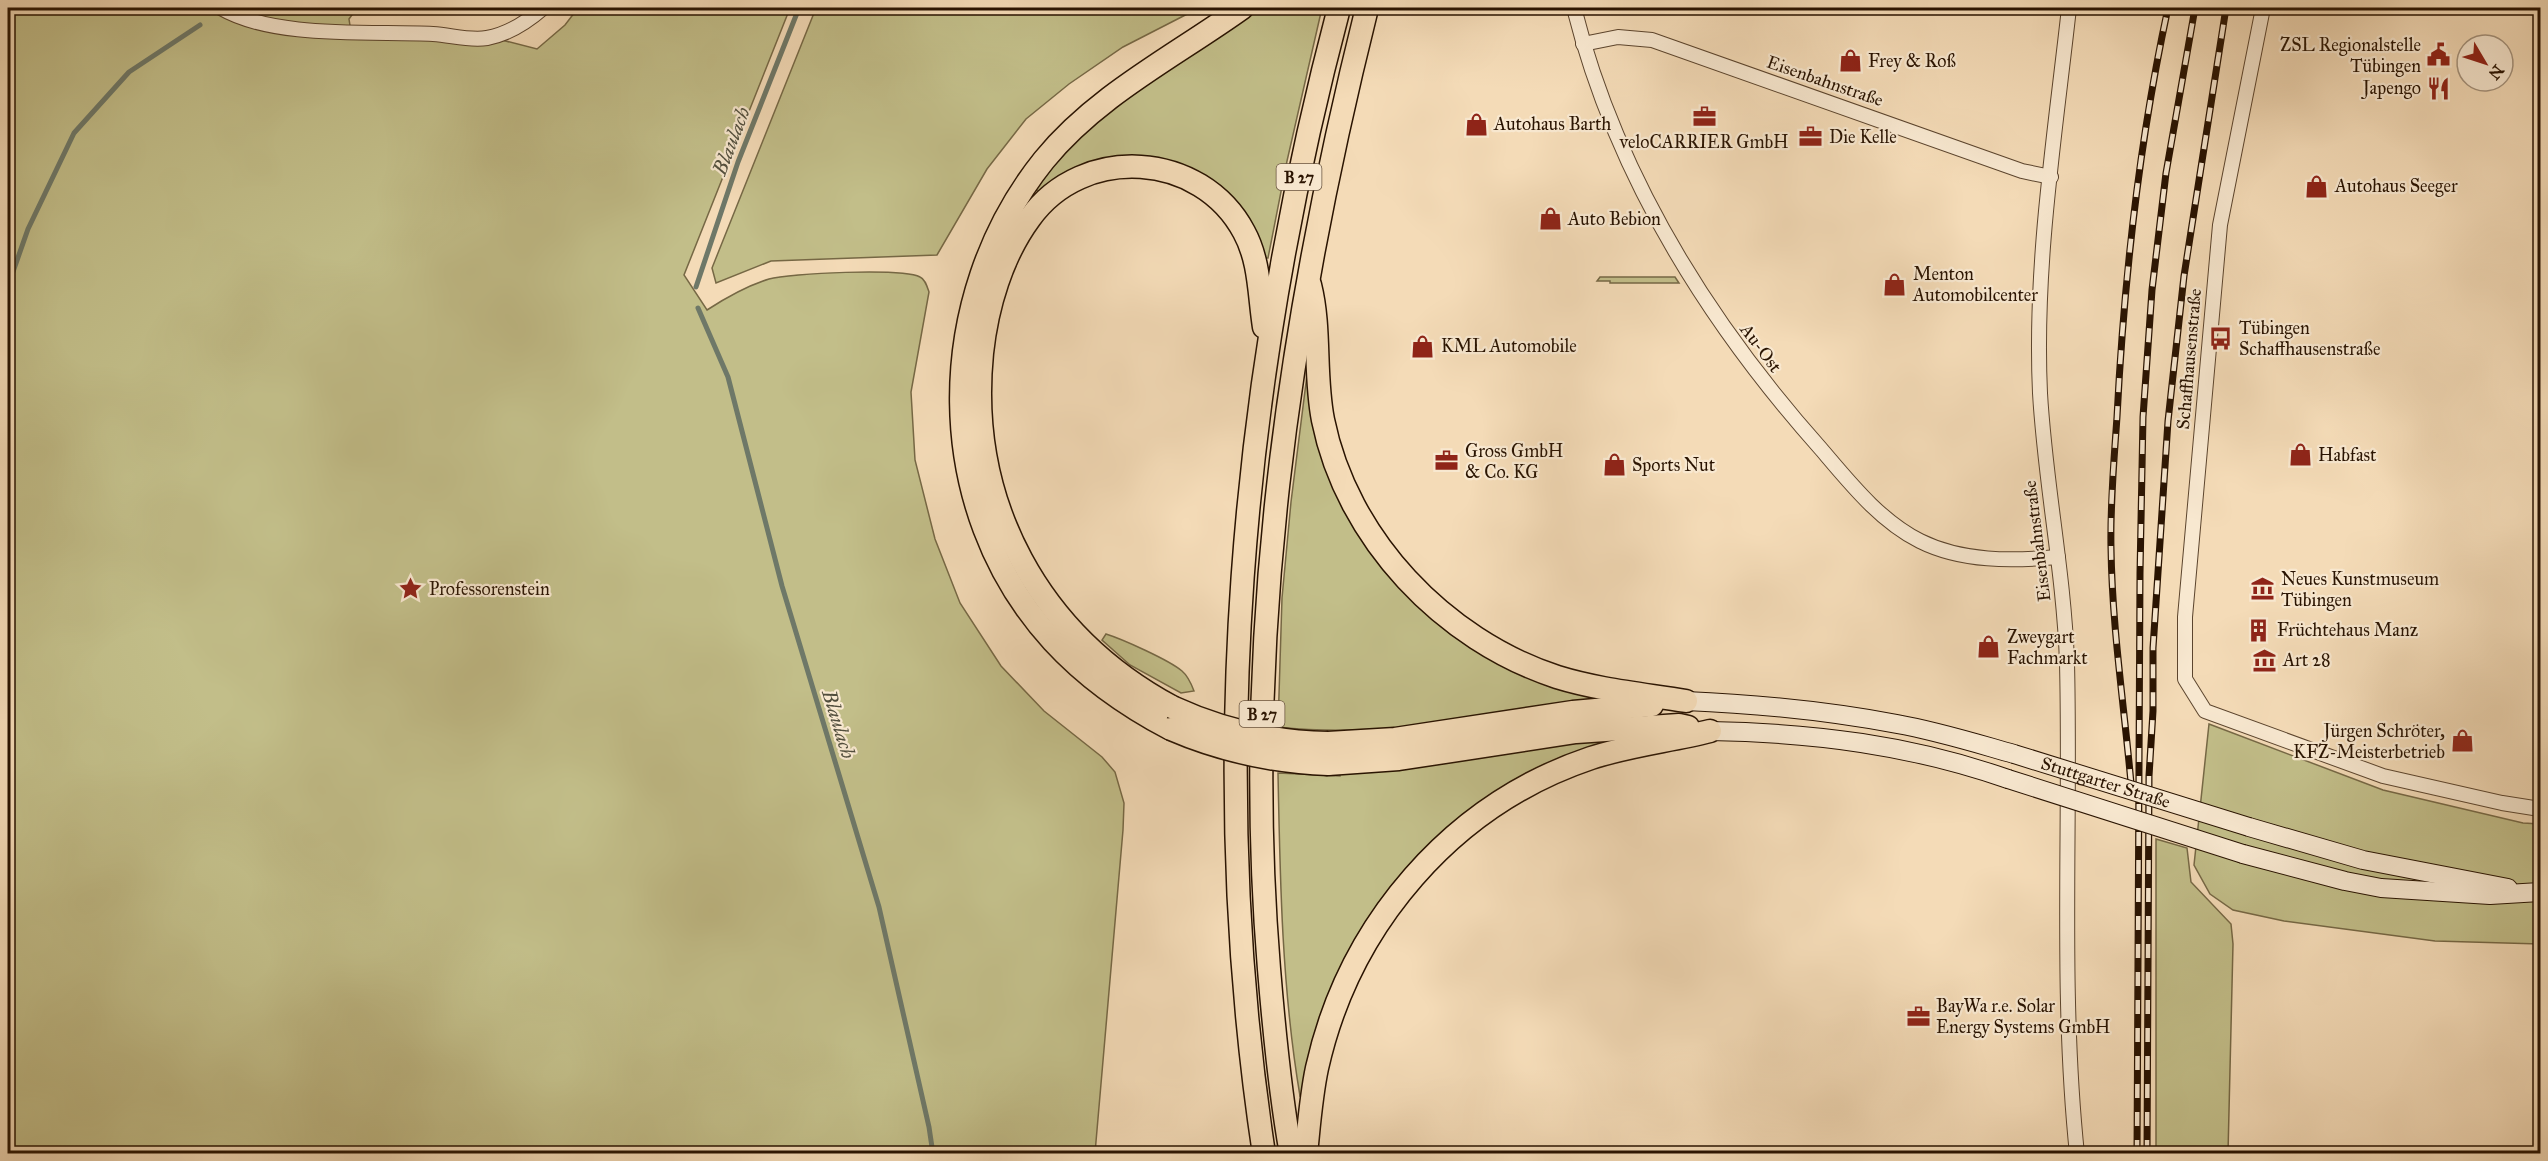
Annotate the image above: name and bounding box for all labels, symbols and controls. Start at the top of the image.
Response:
north arrow [2455,33,2515,93]
place label: ZSL Regionalstelle Tübingen [2280,34,2421,78]
public building icon: ZSL Regionalstelle Tübingen [2426,42,2452,68]
shop icon: Frey & Roß [1837,48,1863,74]
place label: Frey & Roß [1868,50,1956,72]
street label: Eisenbahnstraße [1764,51,1886,111]
text: N [2484,61,2508,84]
restaurant icon: Japengo [2426,75,2452,101]
place label: Japengo [2361,77,2421,100]
water label: Blaulach [707,103,755,179]
office icon: veloCARRIER GmbH [1691,103,1717,129]
shop icon: Autohaus Barth [1463,111,1489,137]
place label: Autohaus Barth [1493,113,1611,135]
office icon: Die Kelle [1798,124,1824,150]
place label: Die Kelle [1829,126,1897,148]
place label: veloCARRIER GmbH [1619,131,1789,153]
road number: B 27 [1276,164,1322,190]
shop icon: Autohaus Seeger [2304,173,2330,199]
place label: Autohaus Seeger [2334,175,2458,198]
shop icon: Auto Bebion [1537,206,1563,232]
place label: Auto Bebion [1567,208,1661,230]
place label: Menton Automobilcenter [1912,263,2038,306]
shop icon: Menton Automobilcenter [1882,271,1908,297]
street label: Schaffhausenstraße [2172,288,2206,430]
place label: Tübingen Schaffhausenstraße [2239,317,2380,360]
street label: Au-Ost [1735,318,1787,377]
bus stop icon: Tübingen Schaffhausenstraße [2208,325,2234,351]
shop icon: KML Automobile [1410,333,1436,359]
place label: KML Automobile [1441,335,1577,357]
place label: Gross GmbH & Co. KG [1465,440,1563,483]
shop icon: Habfast [2287,442,2313,468]
place label: Habfast [2318,444,2377,466]
office icon: Gross GmbH & Co. KG [1434,448,1460,474]
shop icon: Sports Nut [1601,452,1627,478]
place label: Sports Nut [1632,454,1716,476]
street label: Eisenbahnstraße [2019,479,2055,603]
place label: Neues Kunstmuseum Tübingen [2281,568,2439,612]
place icon: Professorenstein [398,576,424,602]
museum icon: Neues Kunstmuseum Tübingen [2250,576,2276,602]
place label: Professorenstein [429,578,550,600]
building icon: Früchtehaus Manz [2246,617,2272,643]
place label: Früchtehaus Manz [2277,619,2418,641]
place label: Zweygart Fachmarkt [2007,626,2088,669]
shop icon: Zweygart Fachmarkt [1976,634,2002,660]
museum icon: Art 28 [2252,647,2278,673]
place label: Art 28 [2282,649,2331,671]
water label: Blaulach [817,686,861,762]
road number: B 27 [1240,701,1284,727]
place label: Jürgen Schröter, KFZ-Meisterbetrieb [2293,720,2445,763]
shop icon: Jürgen Schröter, KFZ-Meisterbetrieb [2450,728,2476,754]
street label: Stuttgarter Straße [2038,752,2173,813]
place label: BayWa r.e. Solar Energy Systems GmbH [1936,995,2110,1039]
office icon: BayWa r.e. Solar Energy Systems GmbH [1905,1003,1931,1029]

